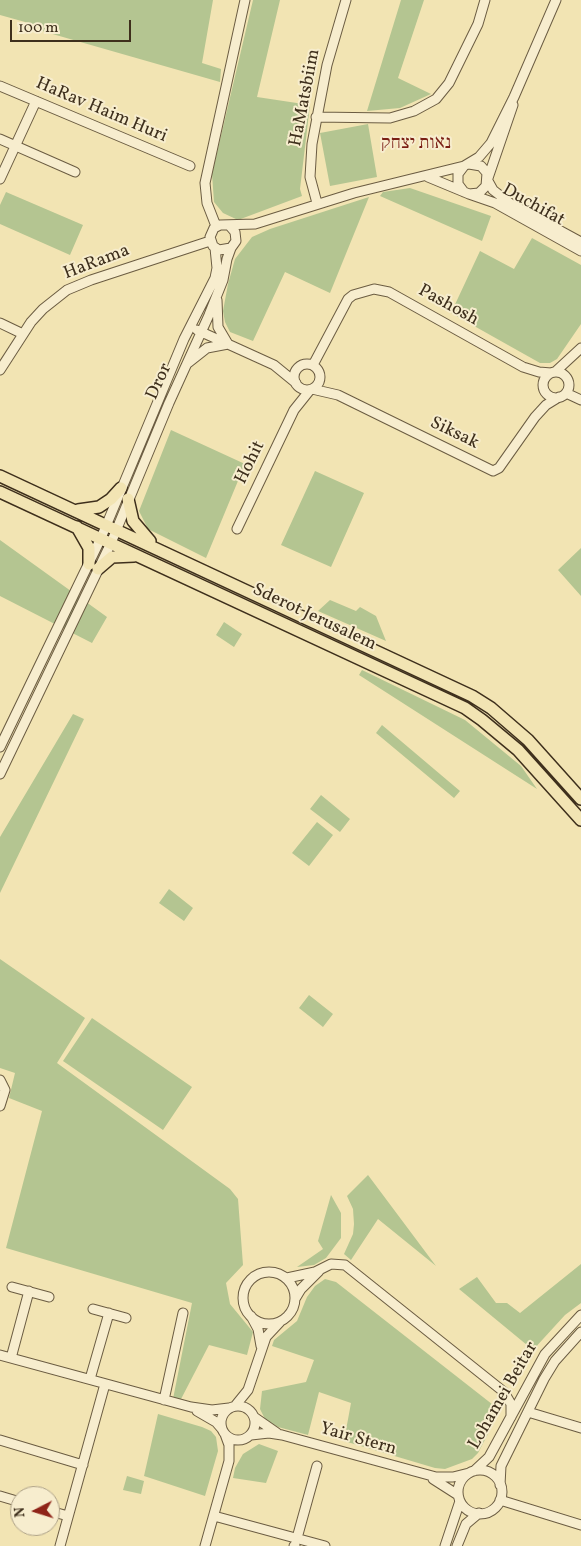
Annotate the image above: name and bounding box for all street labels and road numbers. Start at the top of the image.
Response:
street label: HaMatsbiim [286,48,326,148]
street label: HaRav Haim Huri [32,74,170,148]
street label: Duchifat [498,180,568,232]
street label: HaRama [61,241,133,285]
street label: Pashosh [414,281,482,331]
street label: Dror [142,360,178,404]
street label: Siksak [426,413,482,455]
street label: Hohit [231,438,271,488]
street label: Sderot Jerusalem [249,580,379,656]
street label: Lohamei Beitar [464,1338,544,1454]
street label: Yair Stern [317,1419,399,1461]

